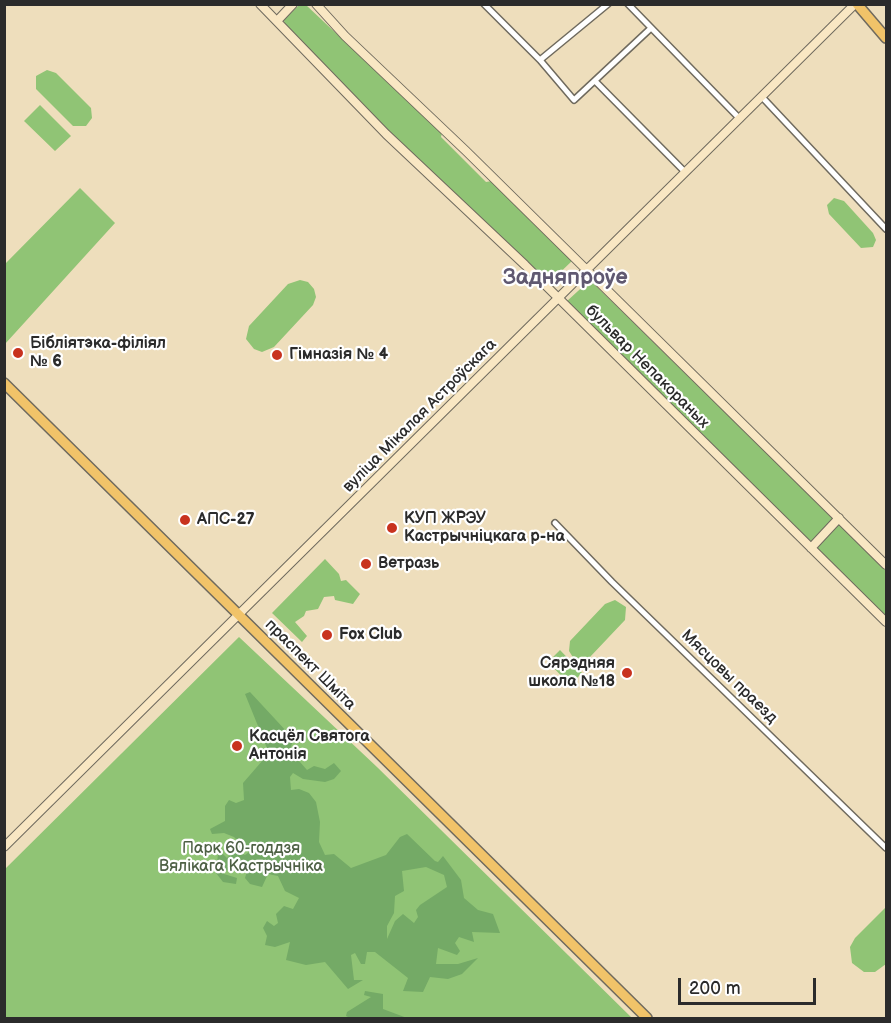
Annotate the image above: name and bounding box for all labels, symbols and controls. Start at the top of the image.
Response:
district label: Задняпроўе [502,265,628,291]
street label: бульвар Непакораных [581,301,713,433]
place label: Бібліятэка-філіял № 6 [30,334,166,372]
street label: вуліца Мікалая Астроўскага [339,335,501,497]
place label: Гімназія № 4 [289,345,388,365]
marker: Бібліятэка-філіял № 6 [11,346,25,360]
marker: Гімназія № 4 [270,348,284,362]
place label: КУП ЖРЭУ Кастрычніцкага р-на [404,509,565,547]
place label: АПС-27 [197,510,255,530]
marker: АПС-27 [178,513,192,527]
marker: КУП ЖРЭУ Кастрычніцкага р-на [385,521,399,535]
place label: Ветразь [378,554,439,574]
marker: Ветразь [359,557,373,571]
street label: праспект Шміта [261,616,359,714]
place label: Fox Club [339,625,402,645]
street label: Мясцовы праезд [677,626,781,728]
marker: Fox Club [320,628,334,642]
place label: Сярэдняя школа №18 [528,654,615,692]
marker: Сярэдняя школа №18 [620,666,634,680]
place label: Касцёл Святога Антонія [249,727,370,765]
marker: Касцёл Святога Антонія [230,739,244,753]
park label: Парк 60-годдзя Вялікага Кастрычніка [159,839,323,877]
scale bar [681,966,819,1004]
text: 200 m [689,978,741,999]

